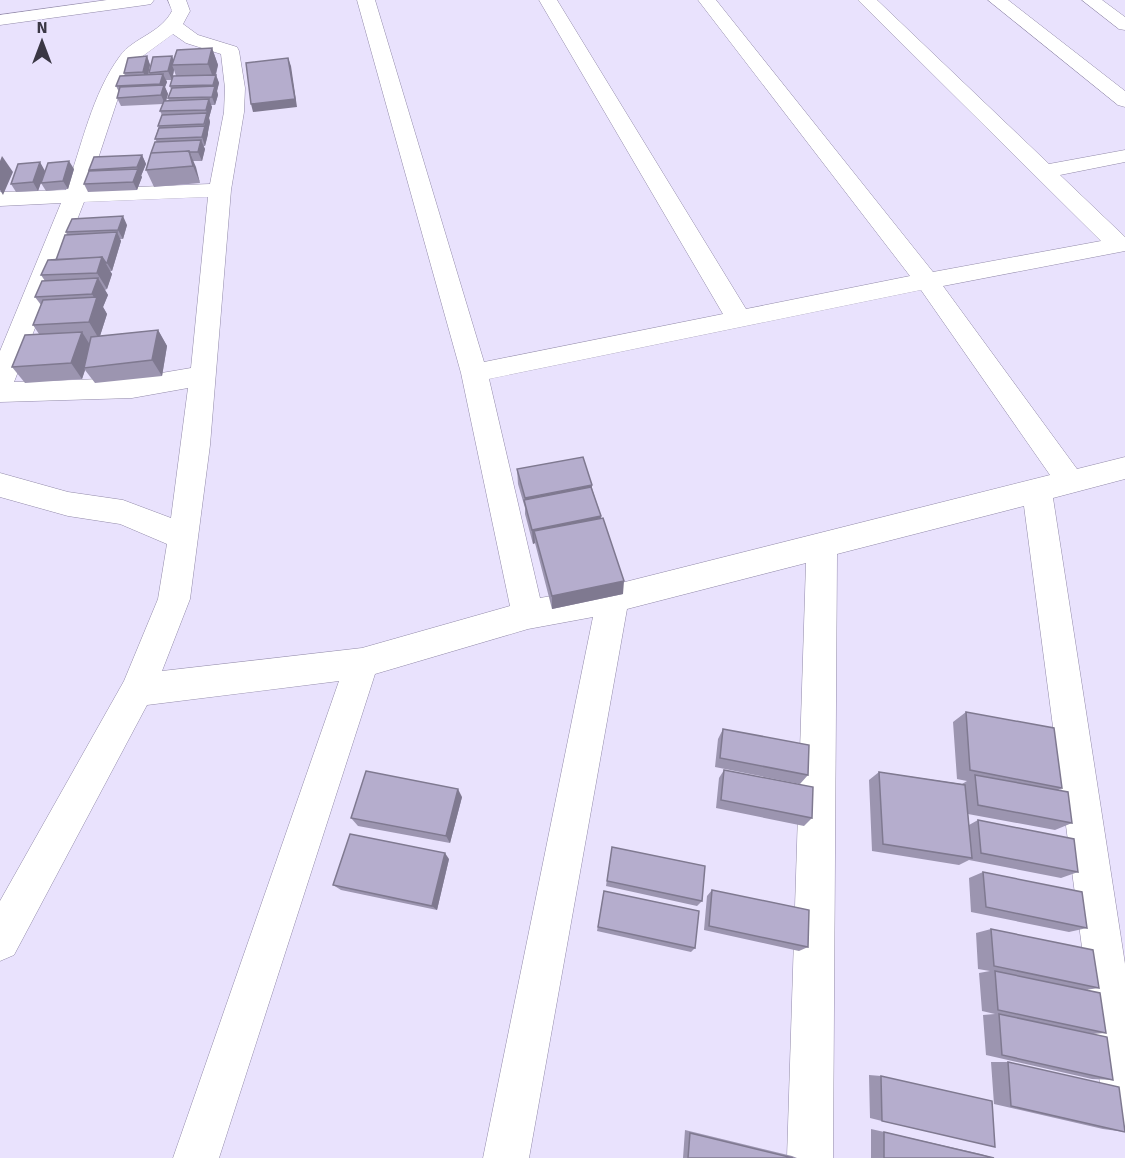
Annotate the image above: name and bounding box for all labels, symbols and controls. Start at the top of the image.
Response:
north arrow [12,12,72,72]
text: N [36,18,48,38]

